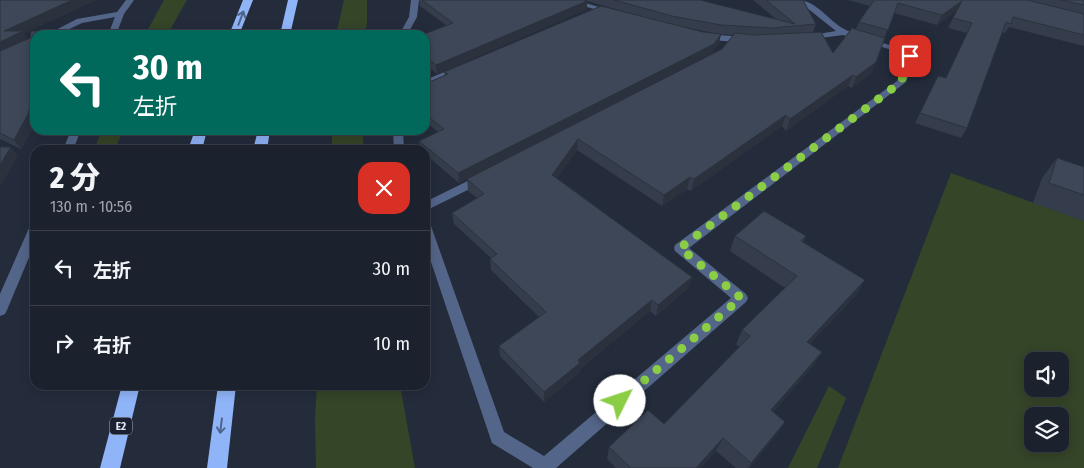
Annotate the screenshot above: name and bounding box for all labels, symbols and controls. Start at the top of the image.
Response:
one-way arrow [237,10,246,26]
pin [889,35,931,77]
icon: arrive [896,42,924,70]
text: 30 m [133,46,203,88]
icon: left [50,50,115,115]
text: 左折 [133,93,177,120]
text: 2 分 [50,160,100,196]
button: close [358,162,410,214]
text: 130 m · 10:56 [50,197,132,216]
icon: left [50,254,78,282]
text: 30 m [372,257,410,280]
text: 左折 [93,259,131,282]
icon: right [50,329,78,357]
text: 10 m [374,332,410,355]
text: 右折 [93,334,131,357]
map controls [1024,352,1069,452]
button: sound [1024,352,1069,397]
position arrow [593,374,645,426]
button: layers [1024,407,1069,452]
road number: E2 [110,418,132,434]
one-way arrow [216,418,226,434]

